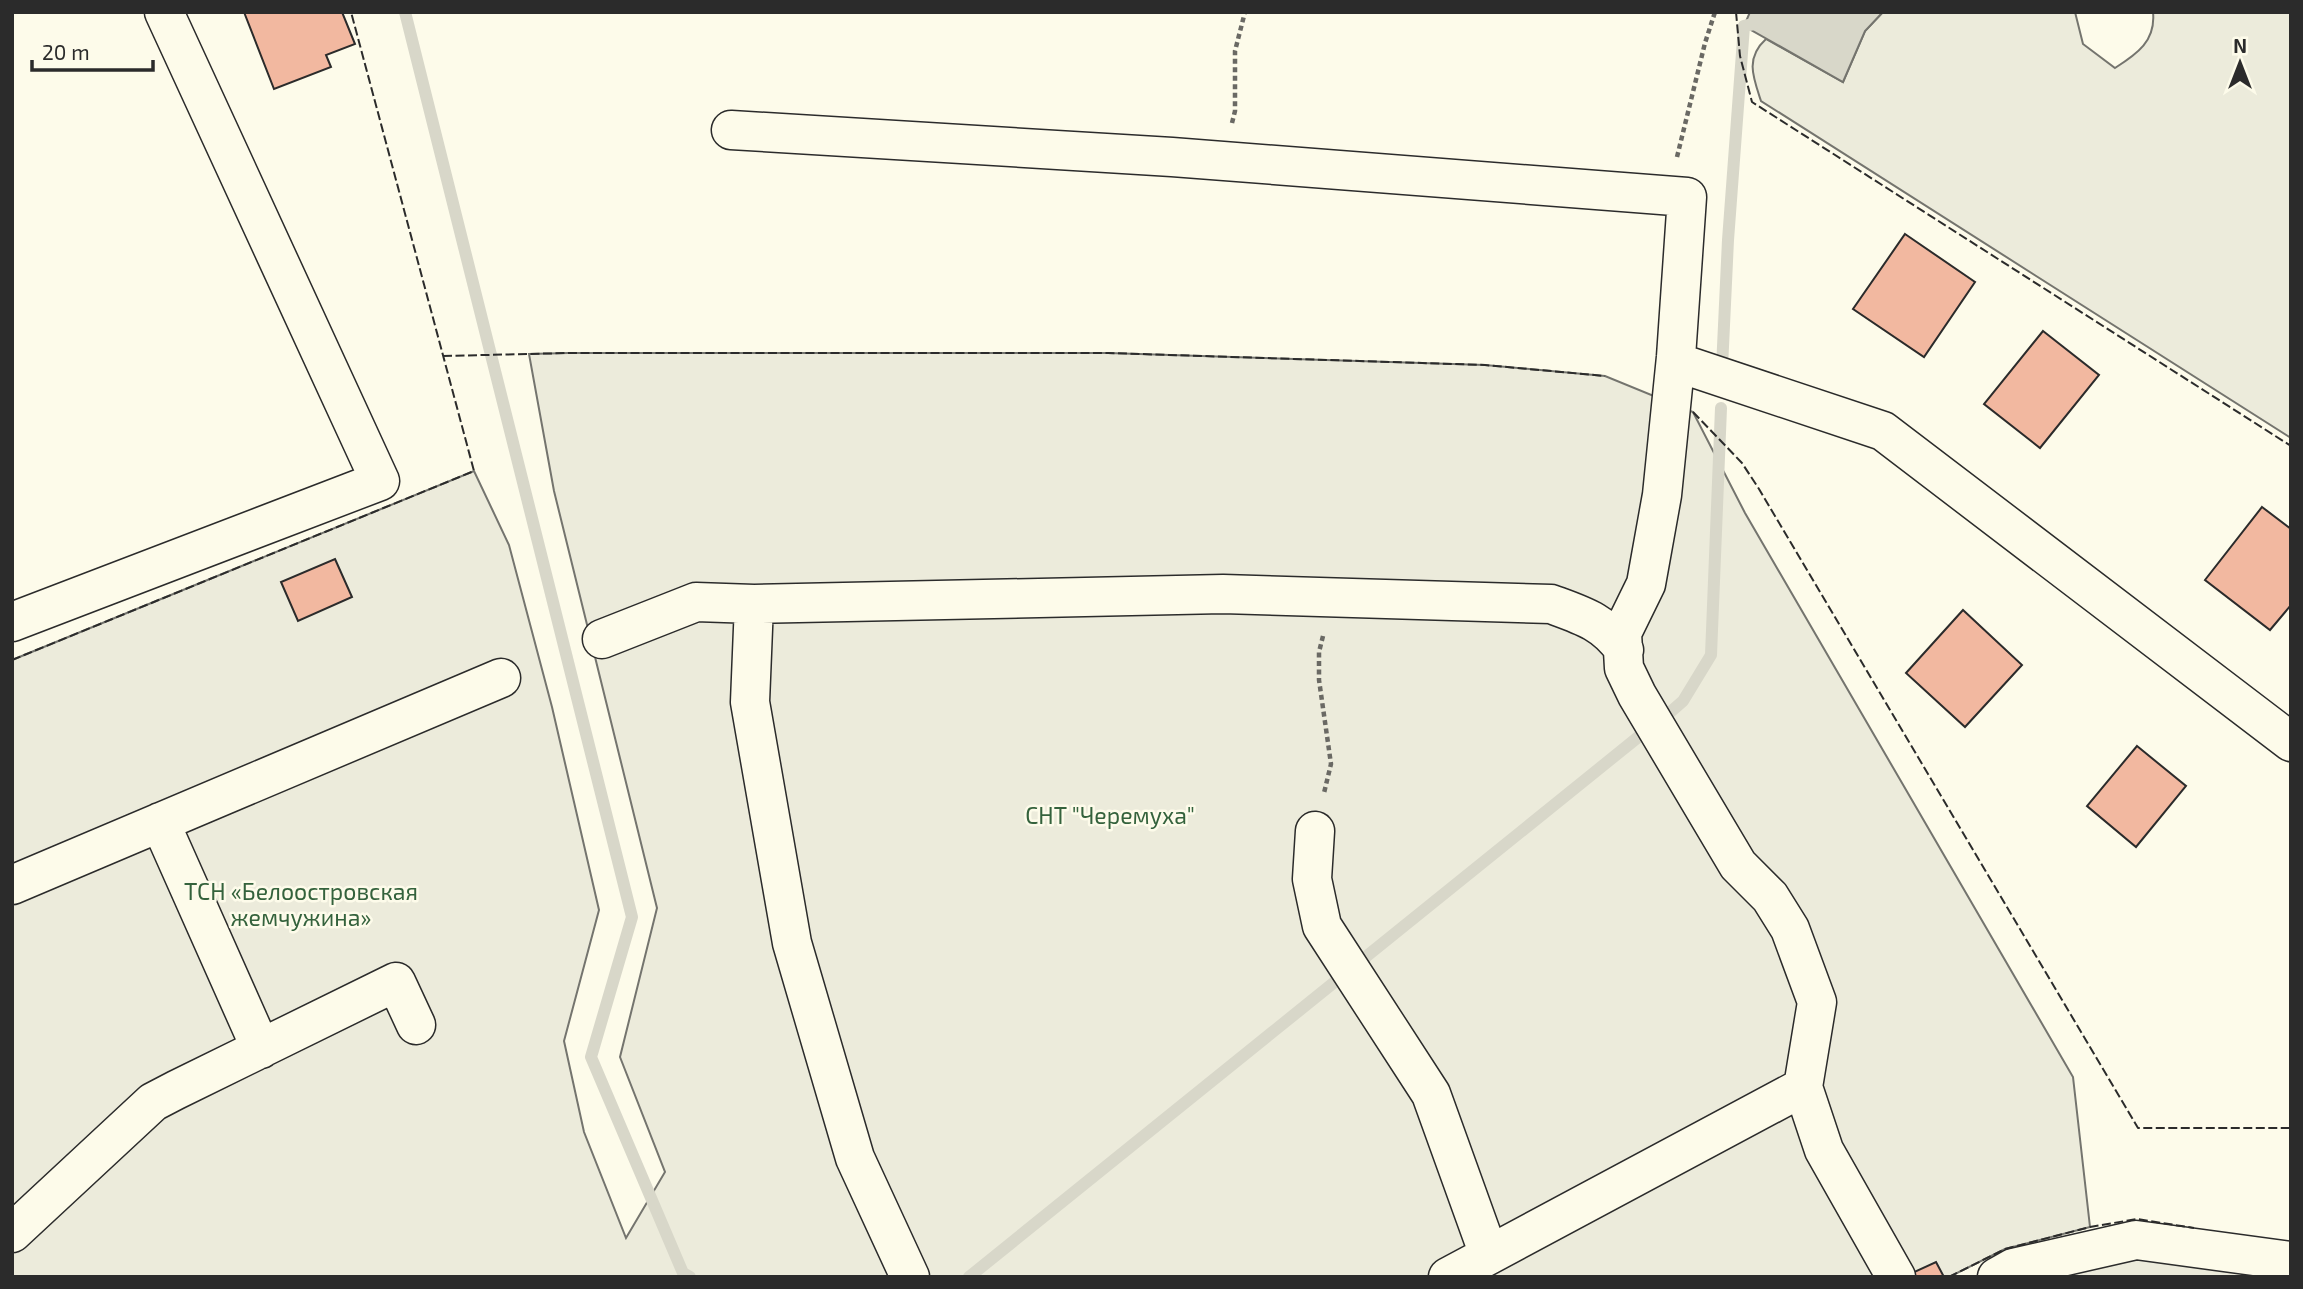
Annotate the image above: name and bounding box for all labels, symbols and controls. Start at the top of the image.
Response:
scale bar [32,28,152,72]
north arrow [2205,28,2275,98]
text: N [2233,34,2247,57]
text: 20 m [42,39,90,64]
park label: СНТ "Черемуха" [1025,801,1195,830]
park label: ТСН «Белоостровская жемчужина» [184,877,418,932]

